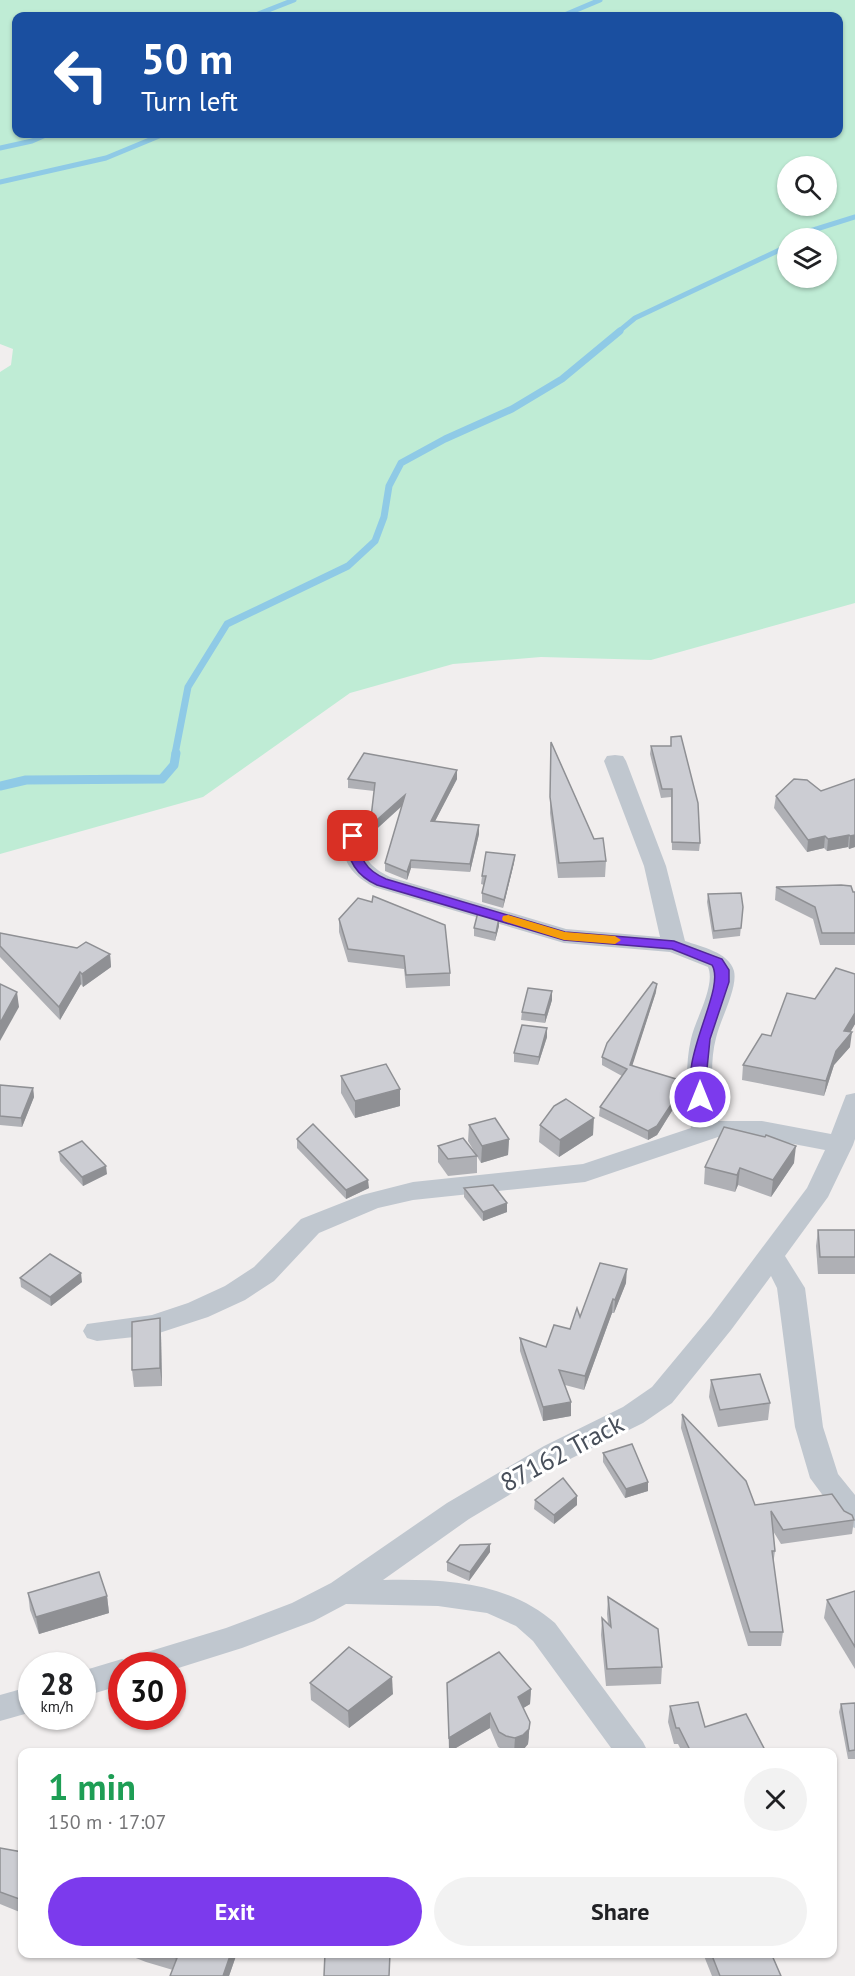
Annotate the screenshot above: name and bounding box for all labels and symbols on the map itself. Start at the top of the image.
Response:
pin [327,810,378,861]
position arrow [668,1065,732,1129]
street label: 87162 Track [495,1406,629,1499]
speed limit sign: 30 [108,1652,186,1730]

